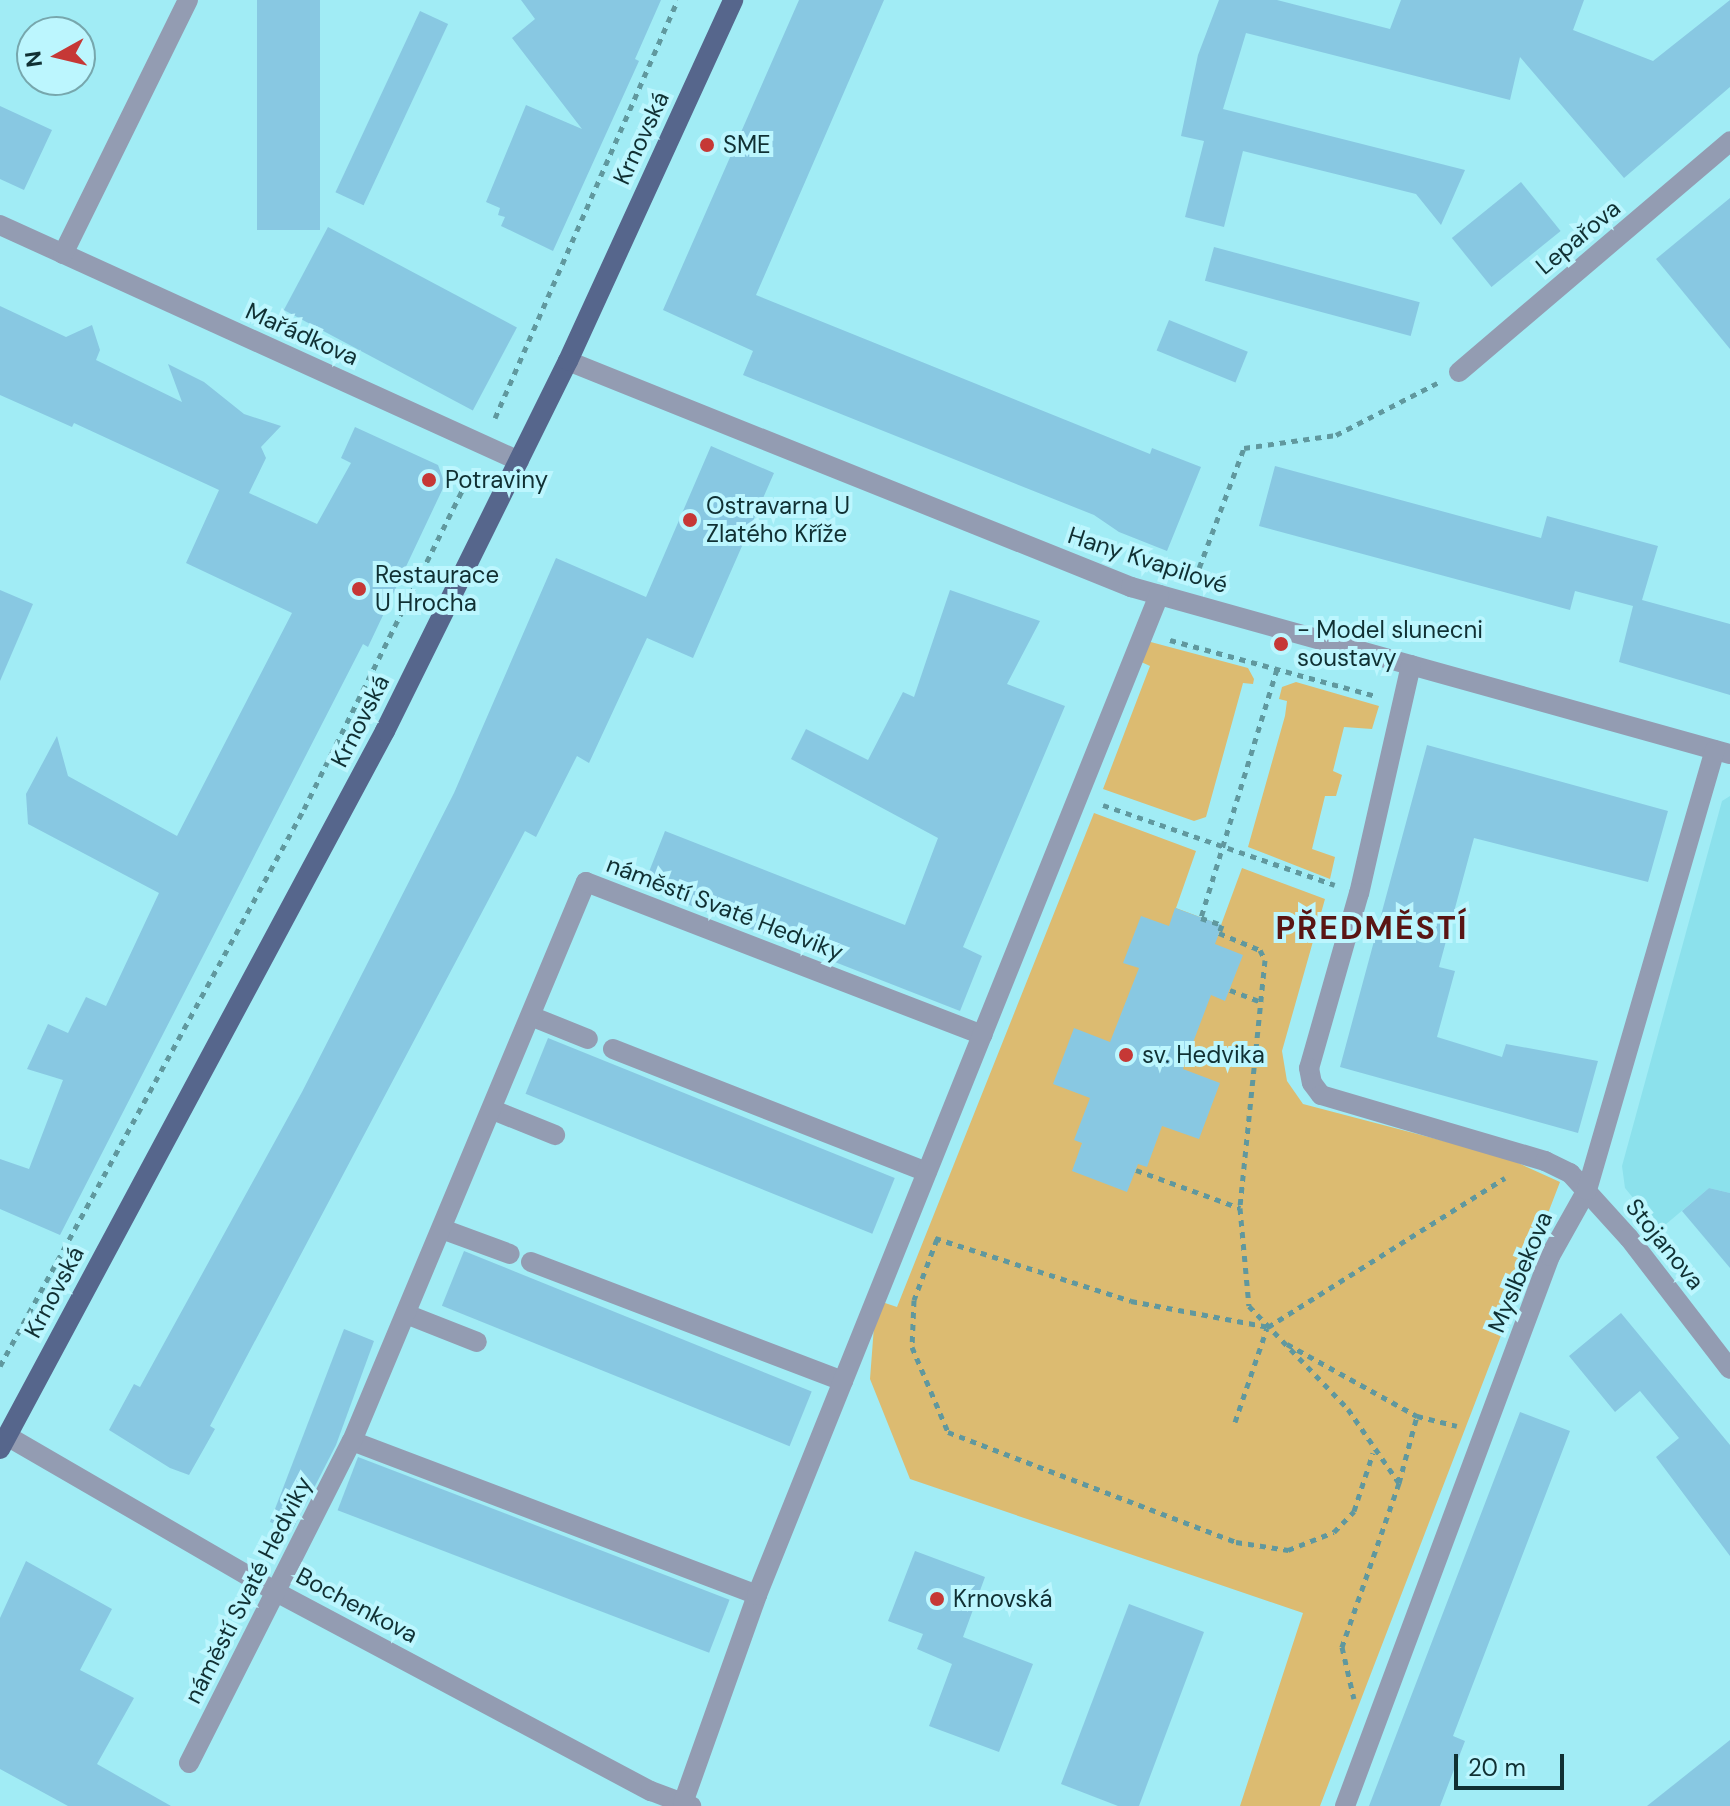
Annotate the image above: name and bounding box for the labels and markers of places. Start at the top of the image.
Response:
place label: SME [723,131,771,159]
marker: SME [698,136,716,154]
place label: Potraviny [445,466,548,494]
marker: Potraviny [420,471,438,489]
place label: Ostravarna U Zlatého Kříže [706,492,850,548]
marker: Ostravarna U Zlatého Kříže [681,511,699,529]
place label: Restaurace U Hrocha [375,561,499,617]
marker: Restaurace U Hrocha [350,580,368,598]
place label: - Model slunecni soustavy [1297,616,1483,672]
marker: - Model slunecni soustavy [1272,635,1290,653]
place label: sv. Hedvika [1142,1041,1265,1069]
marker: sv. Hedvika [1117,1046,1135,1064]
place label: Krnovská [953,1585,1052,1613]
marker: Krnovská [928,1590,946,1608]

